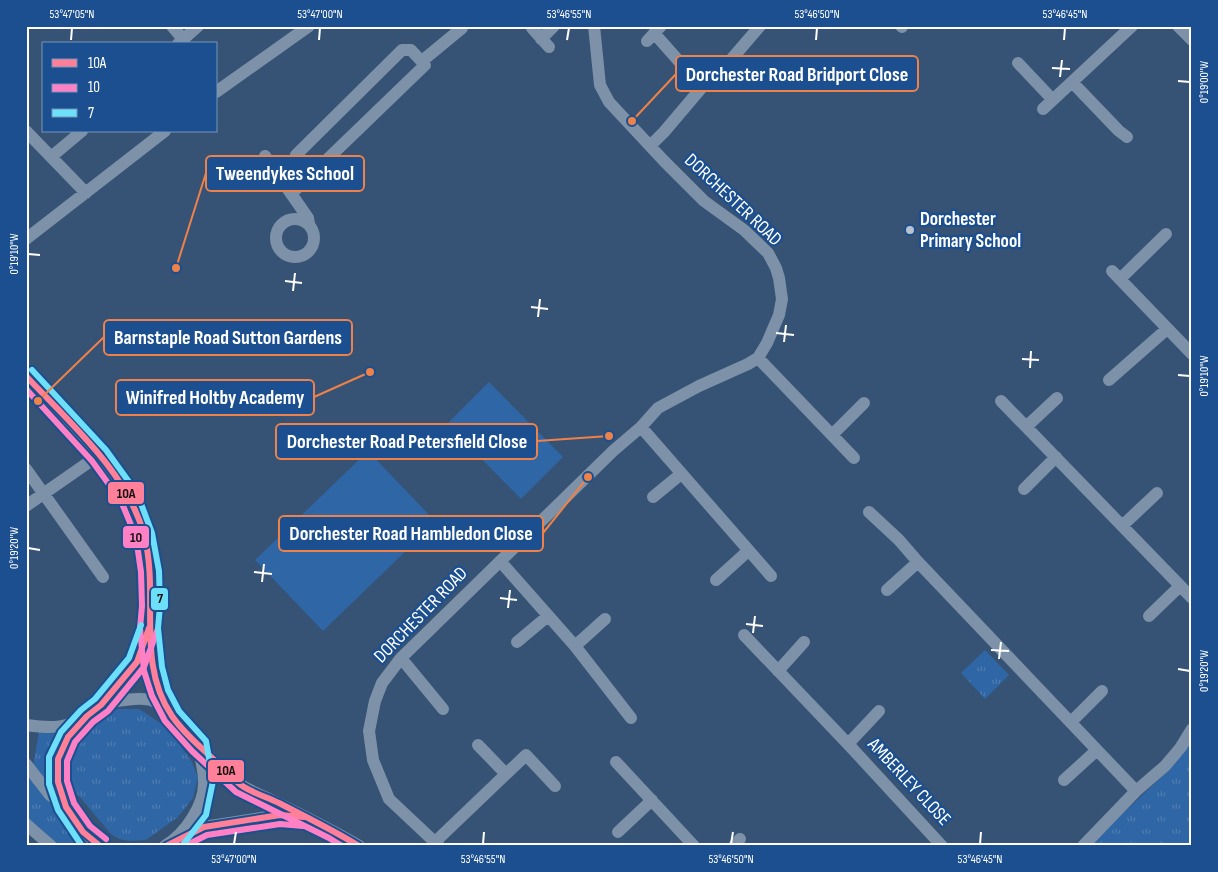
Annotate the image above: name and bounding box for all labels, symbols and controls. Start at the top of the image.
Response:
text: 53°47'05"N [50,7,94,22]
text: 53°47'00"N [297,7,343,22]
text: 53°46'55"N [547,7,591,22]
text: 53°46'50"N [794,7,840,22]
text: 53°46'45"N [1043,7,1087,22]
legend [42,42,218,132]
text: 10A [88,54,107,73]
callout: Dorchester Road Bridport Close [676,56,918,91]
text: 0°19'00"W [1197,61,1212,103]
text: Dorchester Road Bridport Close [686,63,908,87]
text: 10 [88,78,100,97]
text: 7 [88,104,94,123]
street label: DORCHESTER ROAD [680,149,786,251]
callout: Tweendykes School [206,156,364,191]
text: Tweendykes School [216,162,354,186]
place label: Dorchester Primary School [920,208,1021,253]
marker: Dorchester Primary School [904,224,916,236]
text: 0°19'10"W [7,233,22,275]
callout: Barnstaple Road Sutton Gardens [104,320,352,355]
text: Barnstaple Road Sutton Gardens [114,326,342,350]
text: 0°19'10"W [1197,355,1212,397]
callout: Winifred Holtby Academy [116,380,314,415]
text: Winifred Holtby Academy [126,386,305,410]
callout: Dorchester Road Petersfield Close [276,424,537,459]
text: Dorchester Road Petersfield Close [287,430,527,454]
line badge: 10A [107,481,145,505]
text: 10A [117,485,136,502]
callout: Dorchester Road Hambledon Close [279,516,543,551]
text: Dorchester Road Hambledon Close [289,522,533,546]
line badge: 10 [122,525,150,549]
text: 0°19'20"W [7,527,22,569]
text: 10 [130,529,142,546]
street label: DORCHESTER ROAD [369,562,473,668]
line badge: 7 [150,587,169,611]
text: 7 [157,590,164,607]
text: 0°19'20"W [1197,650,1212,692]
street label: AMBERLEY CLOSE [862,733,955,831]
line badge: 10A [207,759,245,783]
text: 10A [217,762,236,779]
text: 53°47'00"N [211,852,257,867]
text: 53°46'55"N [461,852,505,867]
text: 53°46'50"N [708,852,754,867]
text: 53°46'45"N [958,852,1002,867]

